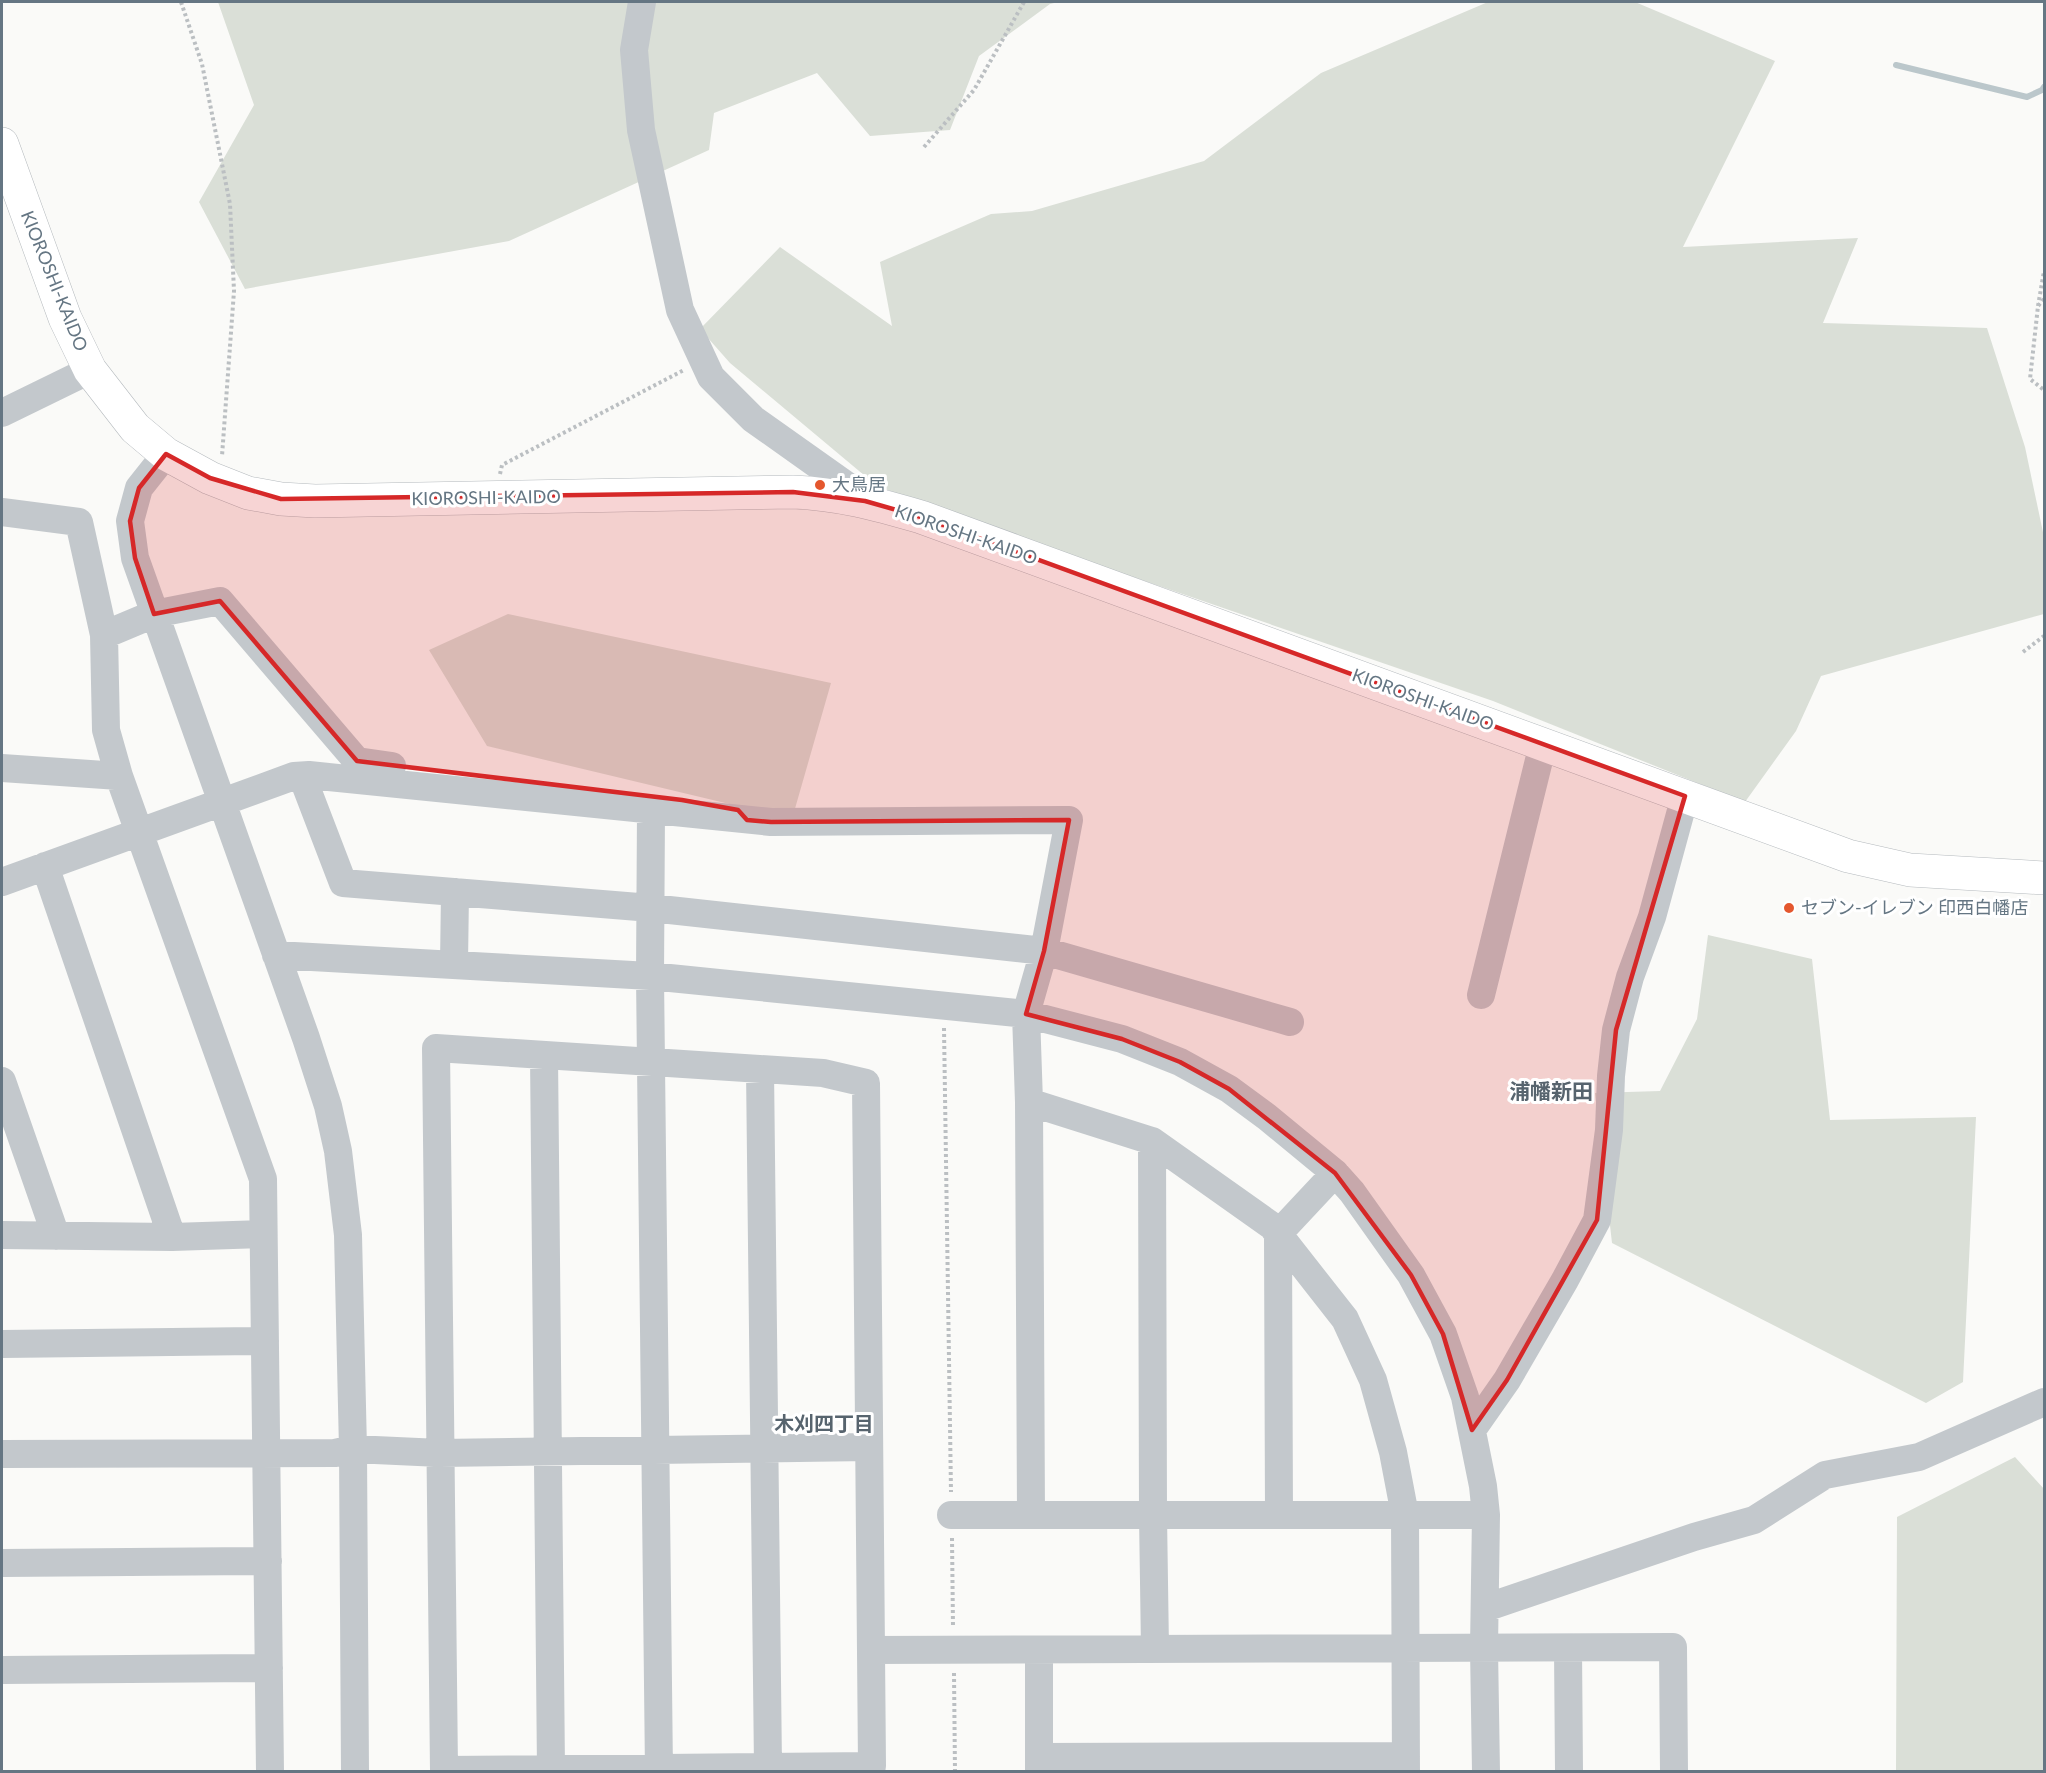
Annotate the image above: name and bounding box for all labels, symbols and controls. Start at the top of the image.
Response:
street label: KIOROSHI-KAIDO [17,207,93,354]
place label: 大鳥居 [832,473,886,495]
marker: 大鳥居 [813,478,827,492]
street label: KIOROSHI-KAIDO [411,485,561,509]
street label: KIOROSHI-KAIDO [892,499,1041,569]
street label: KIOROSHI-KAIDO [1349,663,1497,735]
place label: セブン-イレブン 印西白幡店 [1801,896,2028,918]
marker: セブン-イレブン 印西白幡店 [1782,901,1796,915]
district label: 浦幡新田 [1509,1078,1593,1103]
district label: 木刈四丁目 [774,1411,874,1435]

